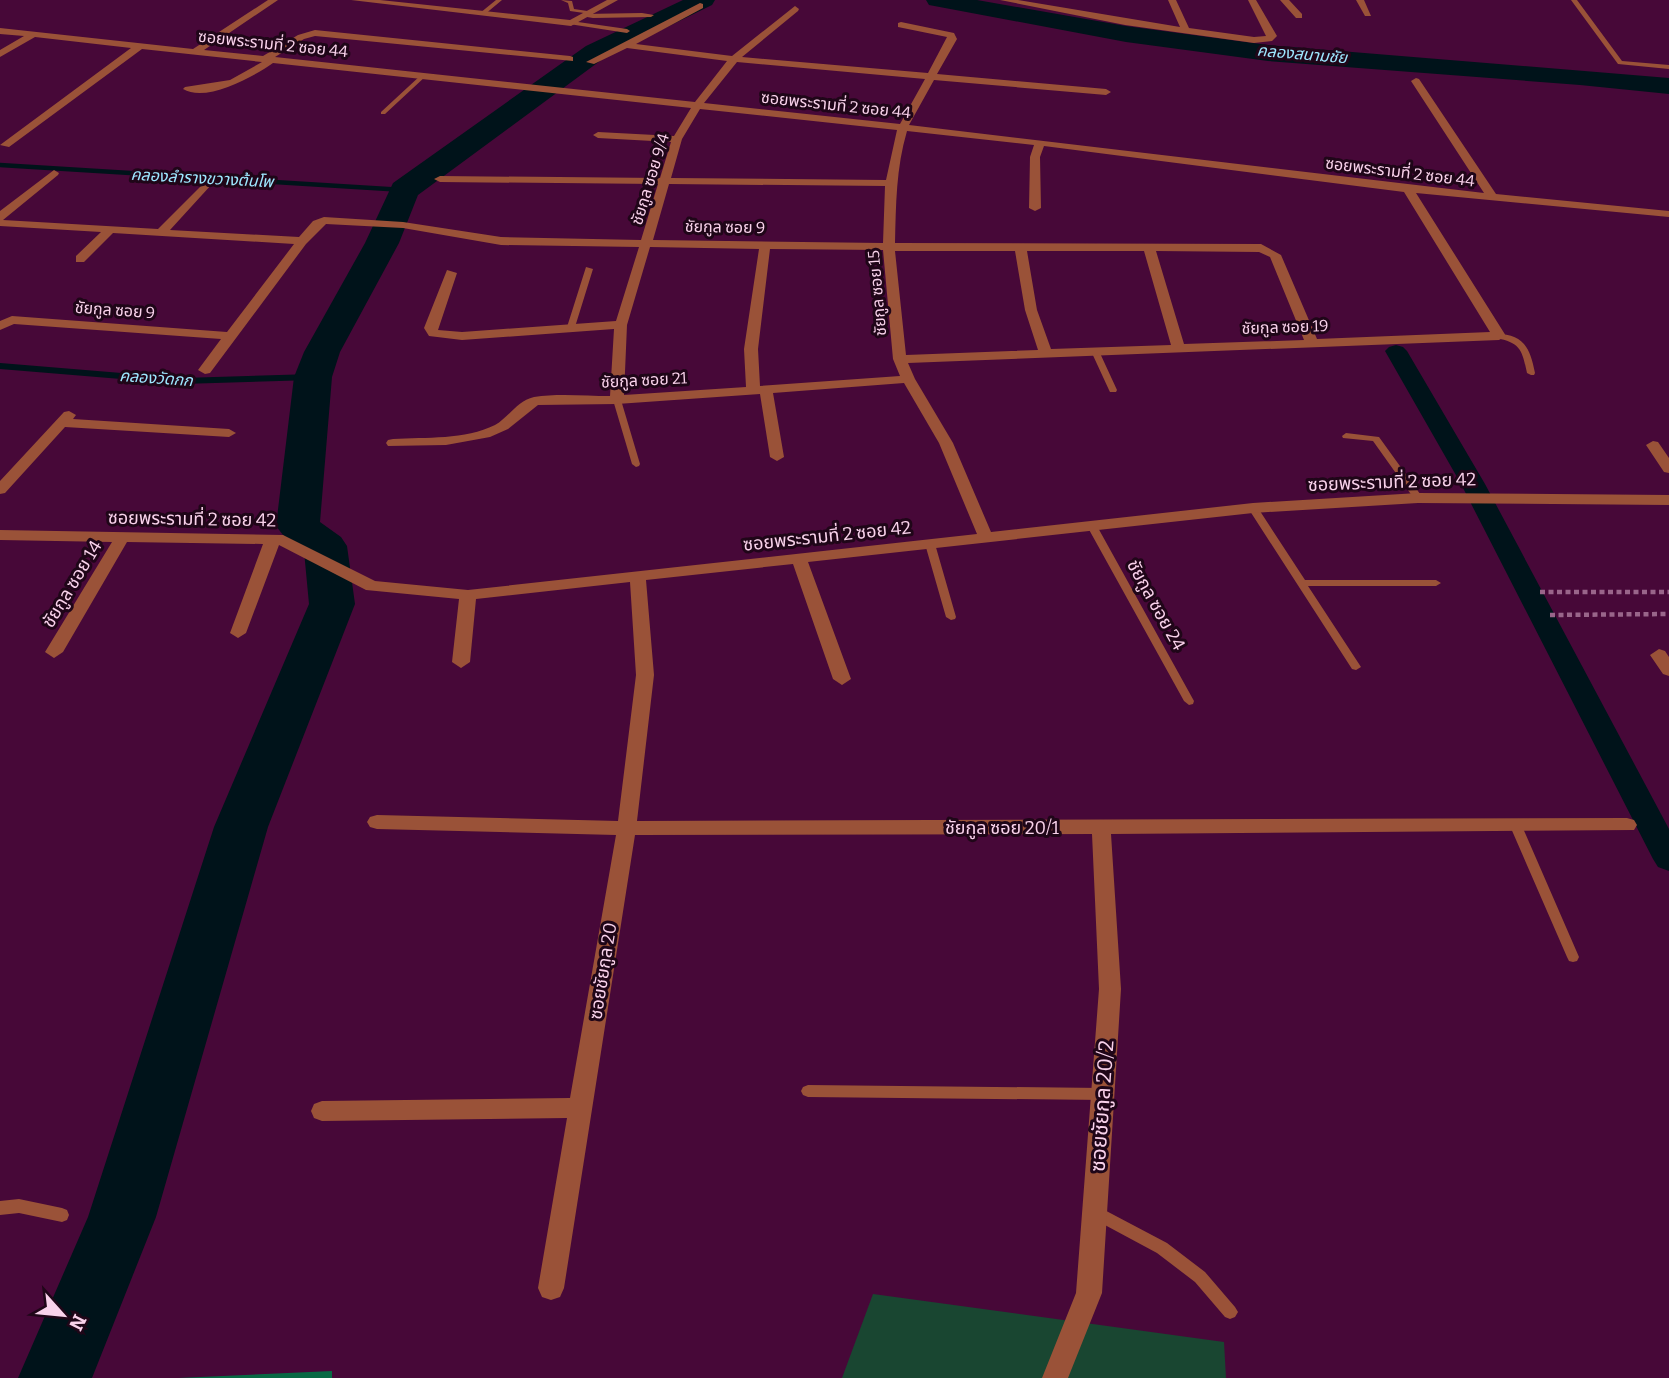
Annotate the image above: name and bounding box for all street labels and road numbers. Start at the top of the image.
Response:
street label: ซอยพระรามที่ 2 ซอย 44 [197,25,350,61]
street label: ซอยพระรามที่ 2 ซอย 44 [760,86,913,122]
street label: ชัยกูล ซอย 9/4 [627,130,673,227]
street label: ซอยพระรามที่ 2 ซอย 44 [1324,151,1477,191]
street label: ชัยกูล ซอย 9 [685,217,765,237]
street label: ชัยกูล ซอย 15 [864,249,890,337]
street label: ชัยกูล ซอย 9 [74,298,156,322]
street label: ชัยกูล ซอย 19 [1241,316,1329,338]
street label: ชัยกูล ซอย 21 [600,368,688,392]
street label: ซอยพระรามที่ 2 ซอย 42 [1307,466,1477,496]
street label: ซอยพระรามที่ 2 ซอย 42 [108,505,276,531]
street label: ซอยพระรามที่ 2 ซอย 42 [742,514,912,556]
street label: ชัยกูล ซอย 14 [37,536,108,632]
street label: ชัยกูล ซอย 24 [1121,556,1190,655]
street label: ชัยกูล ซอย 20/1 [945,817,1060,840]
street label: ซอยชัยกูล 20 [584,921,622,1021]
street label: ซอยชัยกูล 20/2 [1084,1039,1120,1173]

